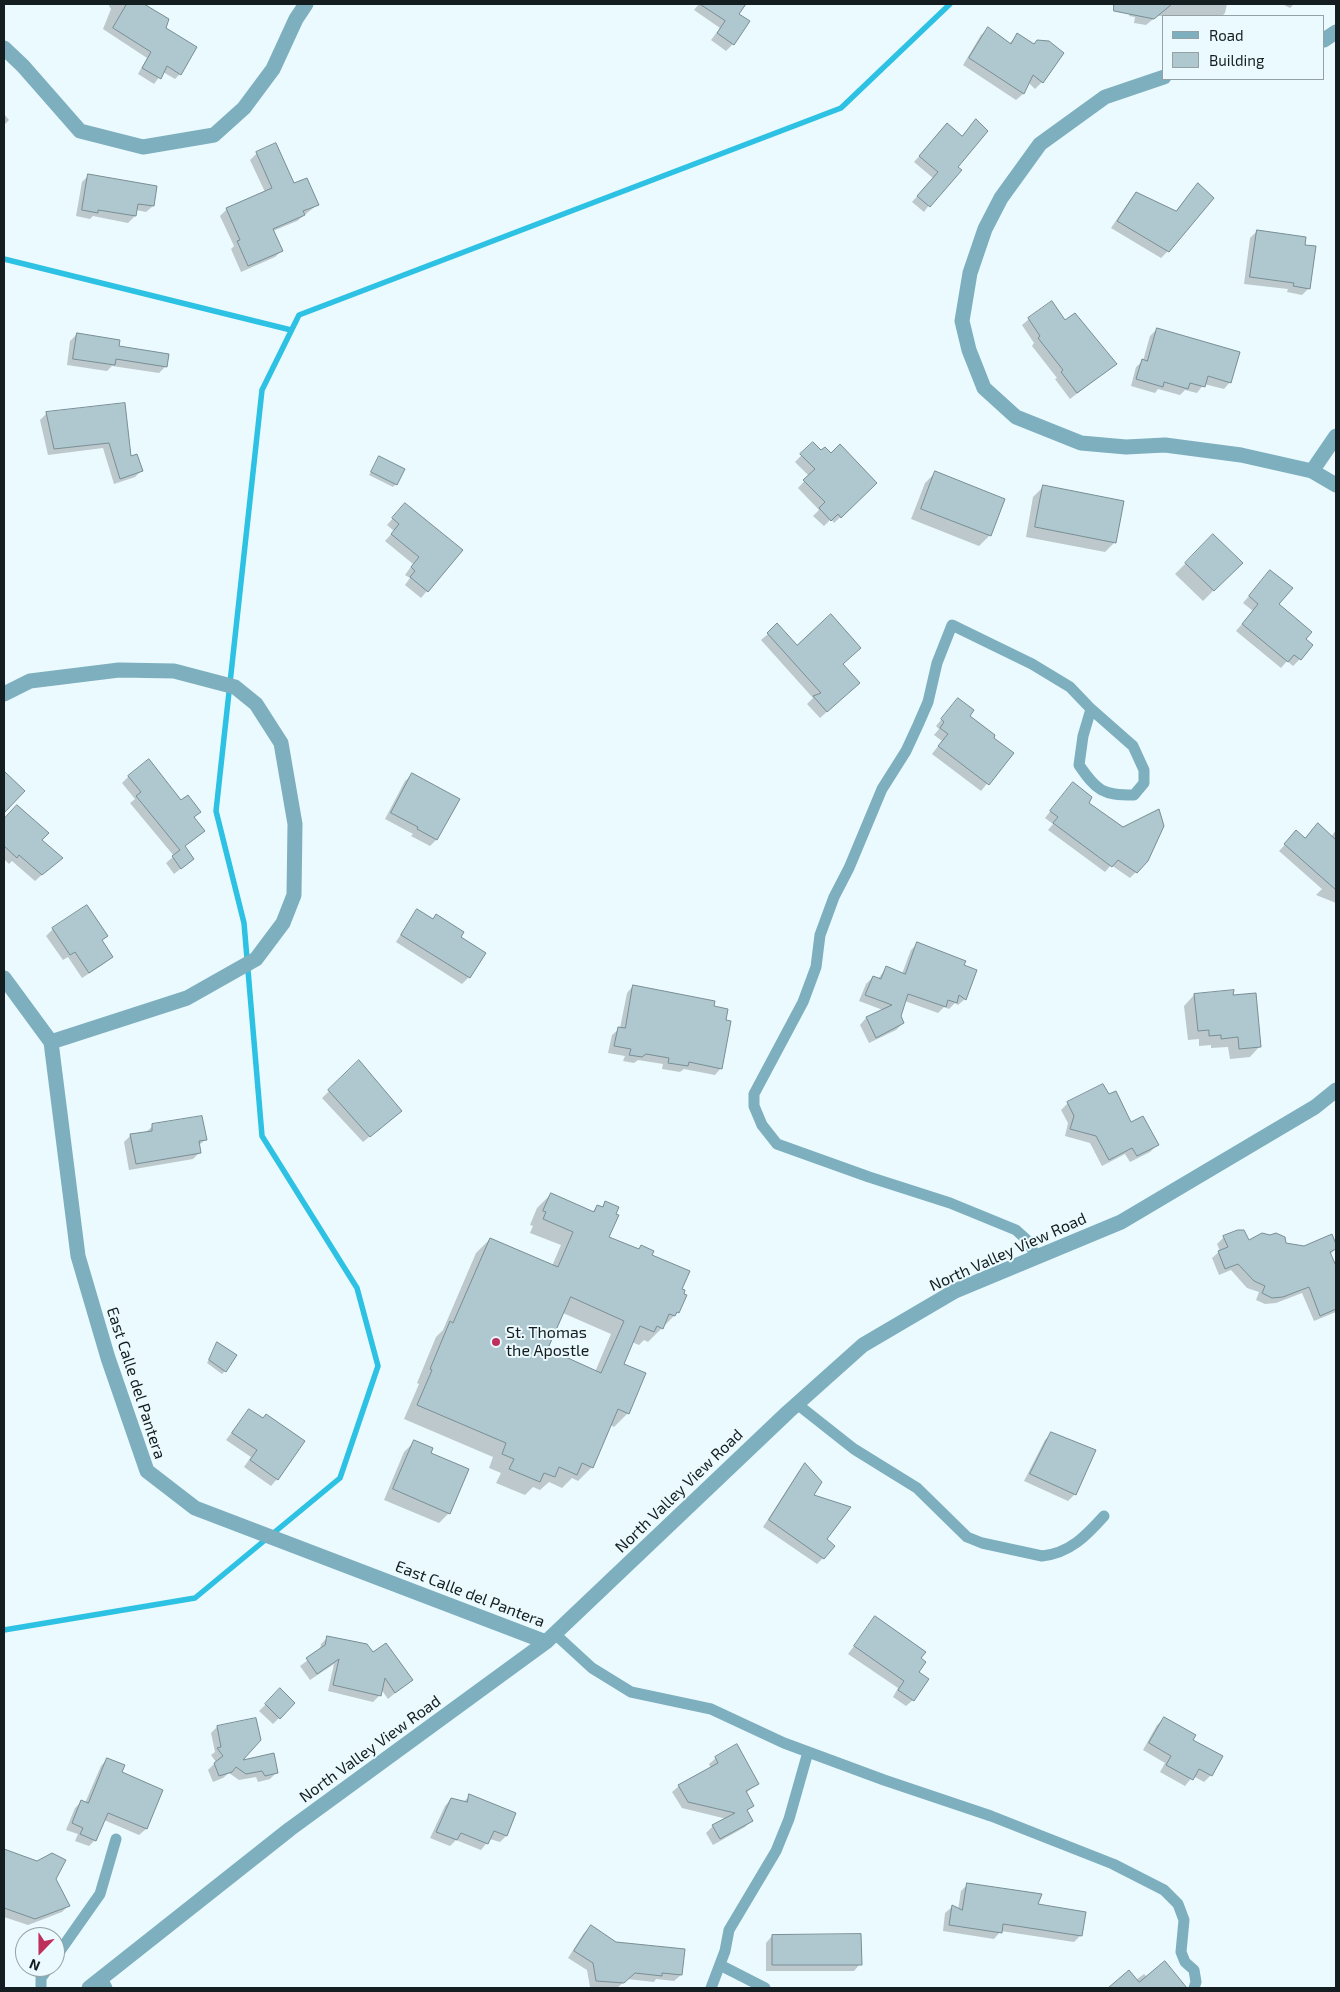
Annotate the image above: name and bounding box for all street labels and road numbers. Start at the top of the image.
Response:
street label: North Valley View Road [927,1209,1089,1295]
street label: East Calle del Pantera [102,1305,170,1461]
street label: North Valley View Road [611,1425,747,1557]
street label: East Calle del Pantera [393,1557,547,1631]
street label: North Valley View Road [296,1691,444,1807]

